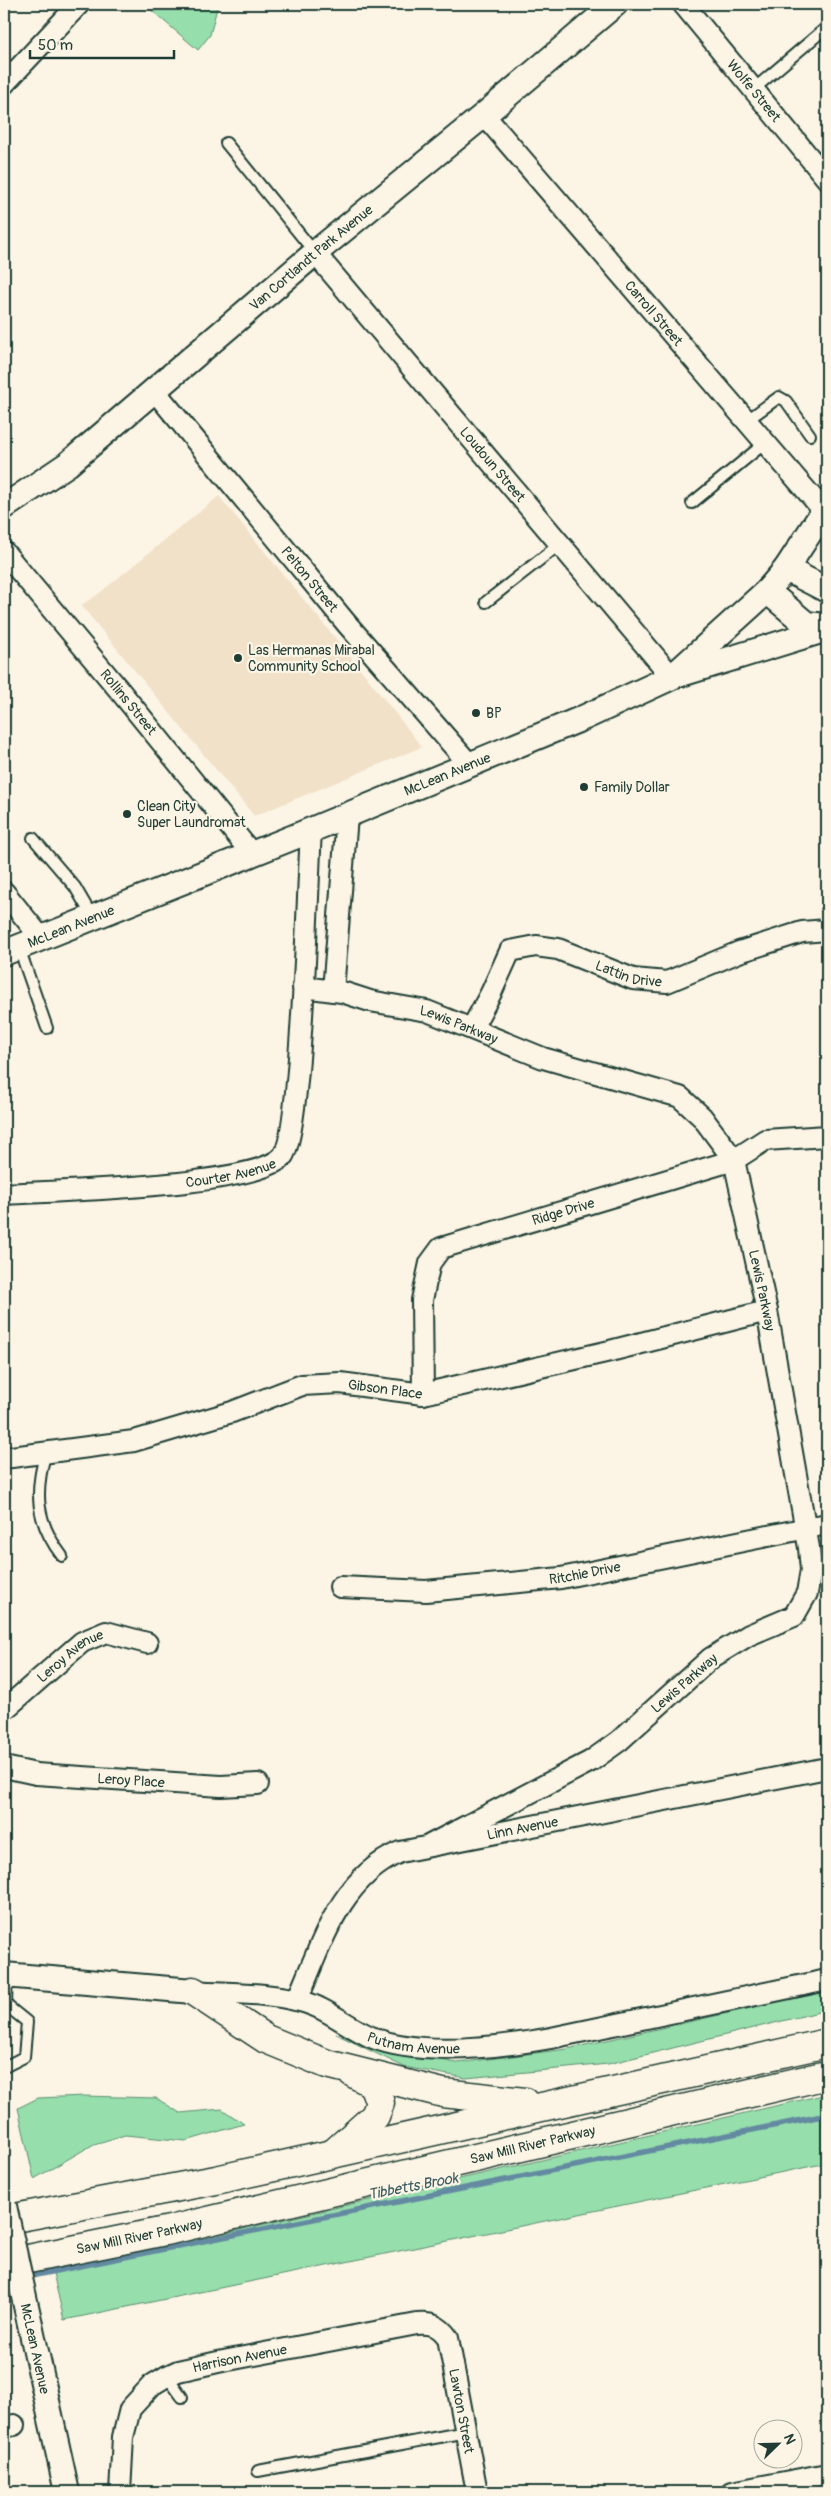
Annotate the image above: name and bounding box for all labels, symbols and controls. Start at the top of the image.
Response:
scale bar [30,28,174,60]
text: 50 m [38,36,73,55]
street label: Wolfe Street [723,56,785,126]
street label: Van Cortlandt Park Avenue [246,201,377,314]
street label: Carroll Street [621,277,686,350]
street label: Loudoun Street [456,424,529,506]
street label: Pelton Street [277,543,342,616]
place label: Las Hermanas Mirabal Community School [248,642,375,675]
marker: Las Hermanas Mirabal Community School [232,652,244,664]
street label: Rollins Street [97,666,160,739]
place label: BP [486,705,502,722]
marker: BP [470,707,482,719]
street label: McLean Avenue [402,749,493,800]
place label: Family Dollar [594,779,670,796]
marker: Family Dollar [578,781,590,793]
place label: Clean City Super Laundromat [137,798,246,831]
marker: Clean City Super Laundromat [121,808,133,820]
street label: McLean Avenue [25,902,117,952]
street label: Lattin Drive [593,957,663,991]
street label: Lewis Parkway [419,1002,500,1048]
street label: Courter Avenue [185,1155,279,1191]
street label: Ridge Drive [530,1194,597,1229]
street label: Lewis Parkway [745,1248,778,1332]
street label: Gibson Place [347,1376,424,1403]
street label: Ritchie Drive [548,1558,622,1588]
street label: Leroy Avenue [34,1626,106,1686]
street label: Lewis Parkway [648,1650,721,1717]
street label: Leroy Place [97,1770,165,1791]
street label: Linn Avenue [485,1813,560,1844]
street label: Putnam Avenue [365,2028,460,2058]
street label: Saw Mill River Parkway [468,2122,597,2168]
water label: Tibbetts Brook [367,2168,461,2205]
street label: Saw Mill River Parkway [75,2215,204,2258]
street label: McLean Avenue [17,2302,53,2396]
street label: Harrison Avenue [191,2341,288,2376]
street label: Lawton Street [445,2367,478,2455]
north arrow [754,2418,804,2468]
text: N [780,2431,799,2447]

